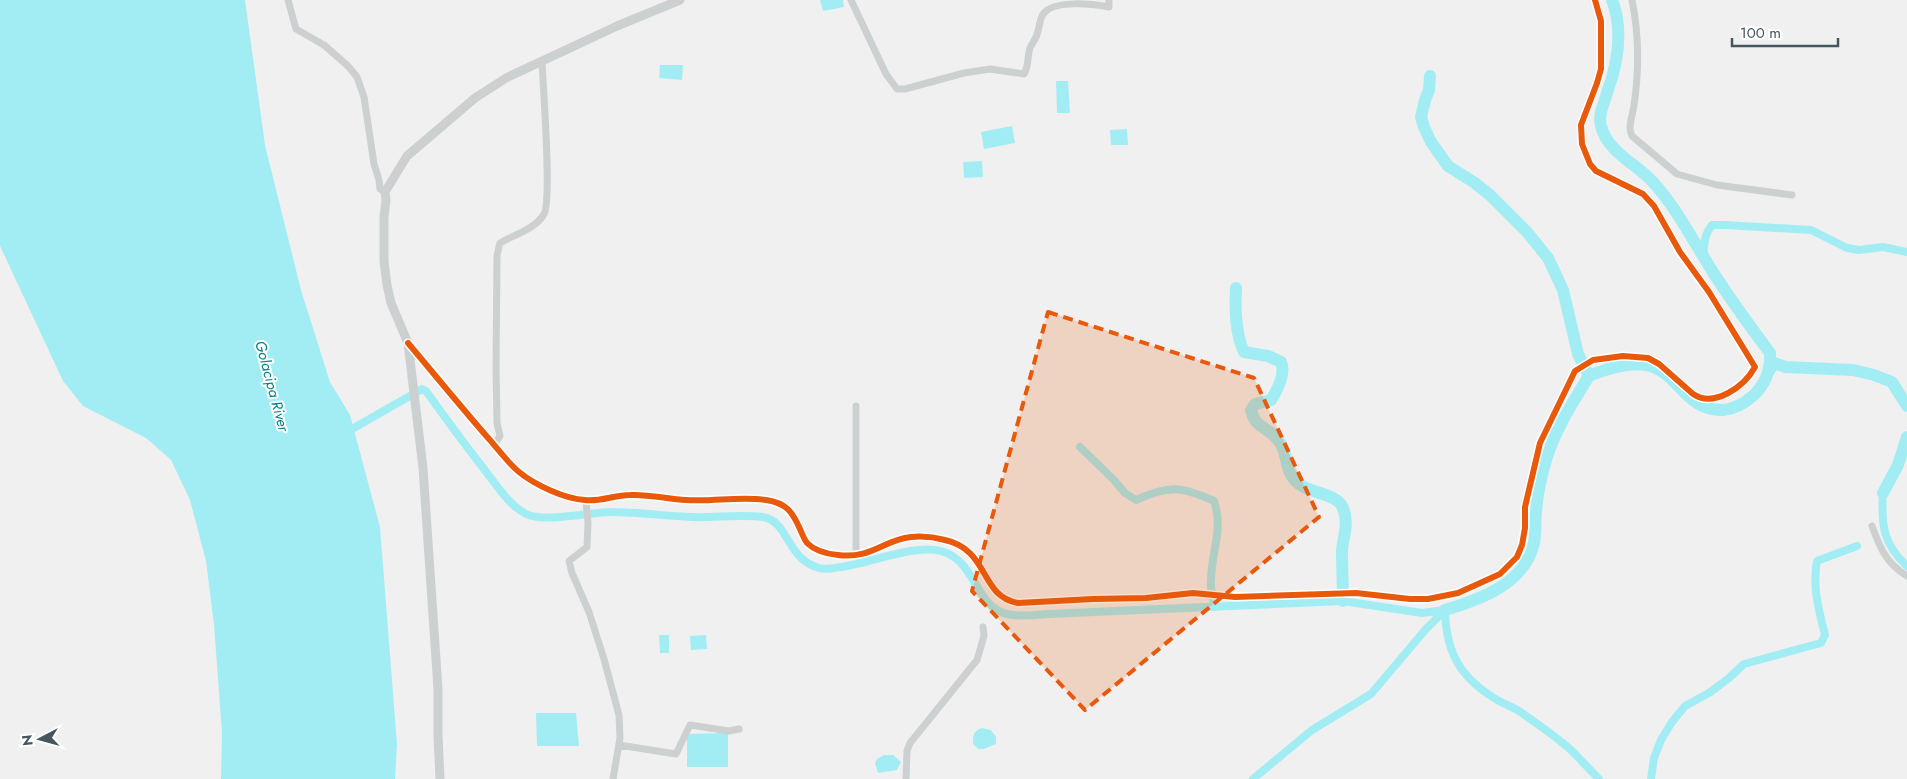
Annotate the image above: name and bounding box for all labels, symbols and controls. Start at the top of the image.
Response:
scale bar [1732,15,1838,47]
text: 100 m [1740,22,1781,44]
water label: Golacipa River [249,338,295,435]
north arrow [15,714,65,764]
text: N [17,734,38,747]

